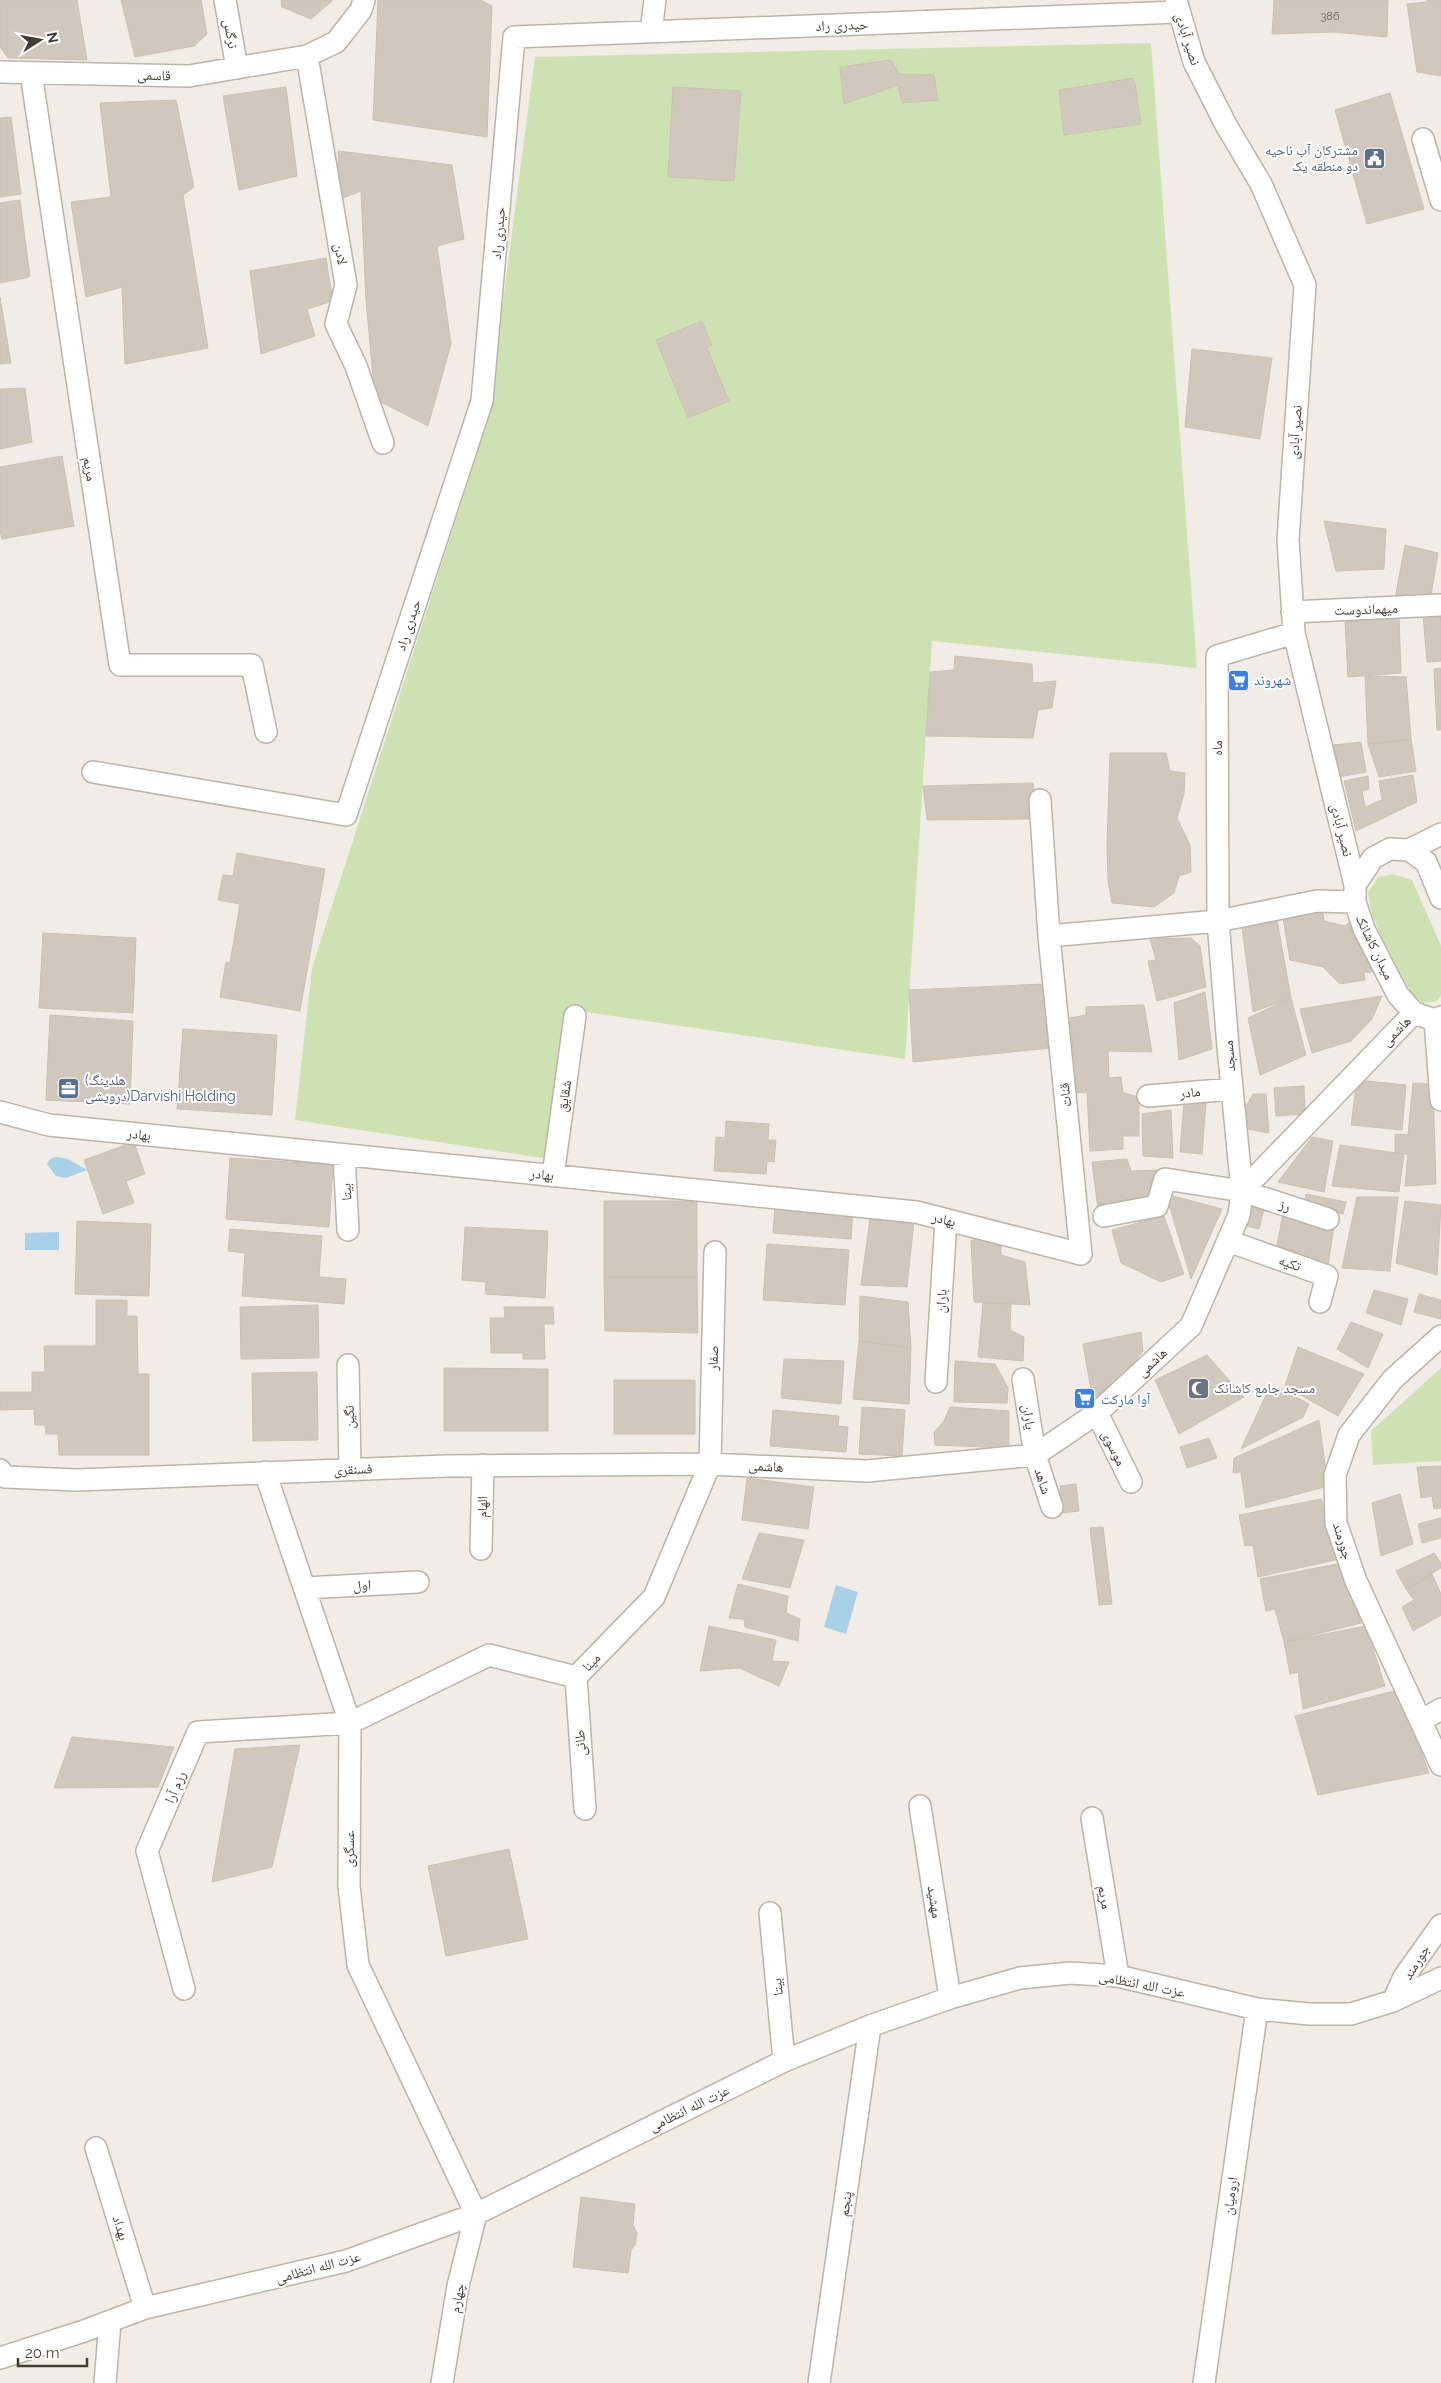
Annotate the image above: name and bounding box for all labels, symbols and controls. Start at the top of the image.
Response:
house number: 386 [1320,10,1340,23]
street label: نصیر آبادی [1171,11,1204,68]
north arrow [15,15,65,65]
street label: حیدری راد [815,16,869,35]
street label: نرگس [220,18,241,50]
text: N [44,31,62,44]
street label: قاسمی [137,67,171,84]
place label: مشترکان آب ناحیه دو منطقه یک [1265,142,1358,175]
public building icon: مشترکان آب ناحیه دو منطقه یک [1362,146,1386,170]
street label: حیدری راد [488,206,509,260]
street label: لادن [330,242,351,266]
street label: نصیر آبادی [1285,404,1306,460]
street label: مریم [78,456,100,483]
street label: حیدری راد [392,597,425,653]
street label: میهماندوست [1334,600,1398,619]
supermarket icon: شهروند [1226,668,1250,692]
place label: شهروند [1254,672,1291,689]
street label: ماه [1209,740,1225,756]
street label: نصیر آبادی [1327,802,1356,859]
street label: میدان کاشانک [1352,912,1398,982]
street label: هاشمی [1378,1013,1415,1050]
street label: مسجد [1220,1040,1238,1072]
place label: (هلدینگ درویشی)Darvishi Holding [85,1072,236,1105]
office icon: (هلدینگ درویشی)Darvishi Holding [57,1076,81,1100]
street label: شقایق [554,1079,576,1113]
street label: قنات [1056,1082,1074,1108]
street label: مادر [1178,1083,1201,1102]
street label: بهادر [125,1125,152,1144]
street label: بهادر [528,1165,555,1184]
street label: بیتا [338,1183,355,1201]
street label: رز [1276,1195,1293,1215]
street label: بهادر [929,1208,958,1231]
street label: تکیه [1277,1252,1303,1275]
street label: باران [932,1288,951,1314]
street label: هاشمی [1134,1344,1171,1381]
street label: صفار [705,1345,722,1372]
mosque icon: مسجد جامع کاشانک [1186,1376,1210,1400]
place label: مسجد جامع کاشانک [1214,1380,1315,1398]
supermarket icon: آوا مارکت [1073,1387,1097,1411]
place label: آوا مارکت [1101,1391,1151,1408]
street label: یاران [1018,1403,1039,1431]
street label: نگین [341,1405,358,1429]
street label: موسوی [1098,1428,1129,1469]
street label: هاشمی [748,1457,784,1476]
street label: فسنقری [333,1460,373,1479]
street label: شاهد [1031,1466,1055,1496]
street label: الهام [474,1496,492,1518]
street label: جورمند [1329,1521,1356,1562]
street label: اول [352,1577,372,1594]
street label: مینا [579,1650,604,1675]
street label: طائی [571,1729,590,1757]
street label: رزم آرا [161,1769,191,1806]
street label: عسگری [341,1830,358,1868]
street label: مریم [1093,1884,1115,1911]
street label: مهشید [924,1885,945,1919]
street label: جورمند [1399,1942,1434,1983]
street label: عزت الله انتظامی [1097,1968,1186,2001]
street label: بیتا [768,1977,786,1997]
street label: عزت الله انتظامی [646,2082,732,2135]
street label: ارومیان [1219,2176,1242,2216]
street label: پنجم [835,2190,857,2218]
street label: بهداد [109,2214,132,2243]
street label: عزت الله انتظامی [274,2248,362,2287]
street label: چهارم [446,2282,470,2315]
scale bar [18,2336,86,2368]
text: 20 m [25,2344,60,2362]

